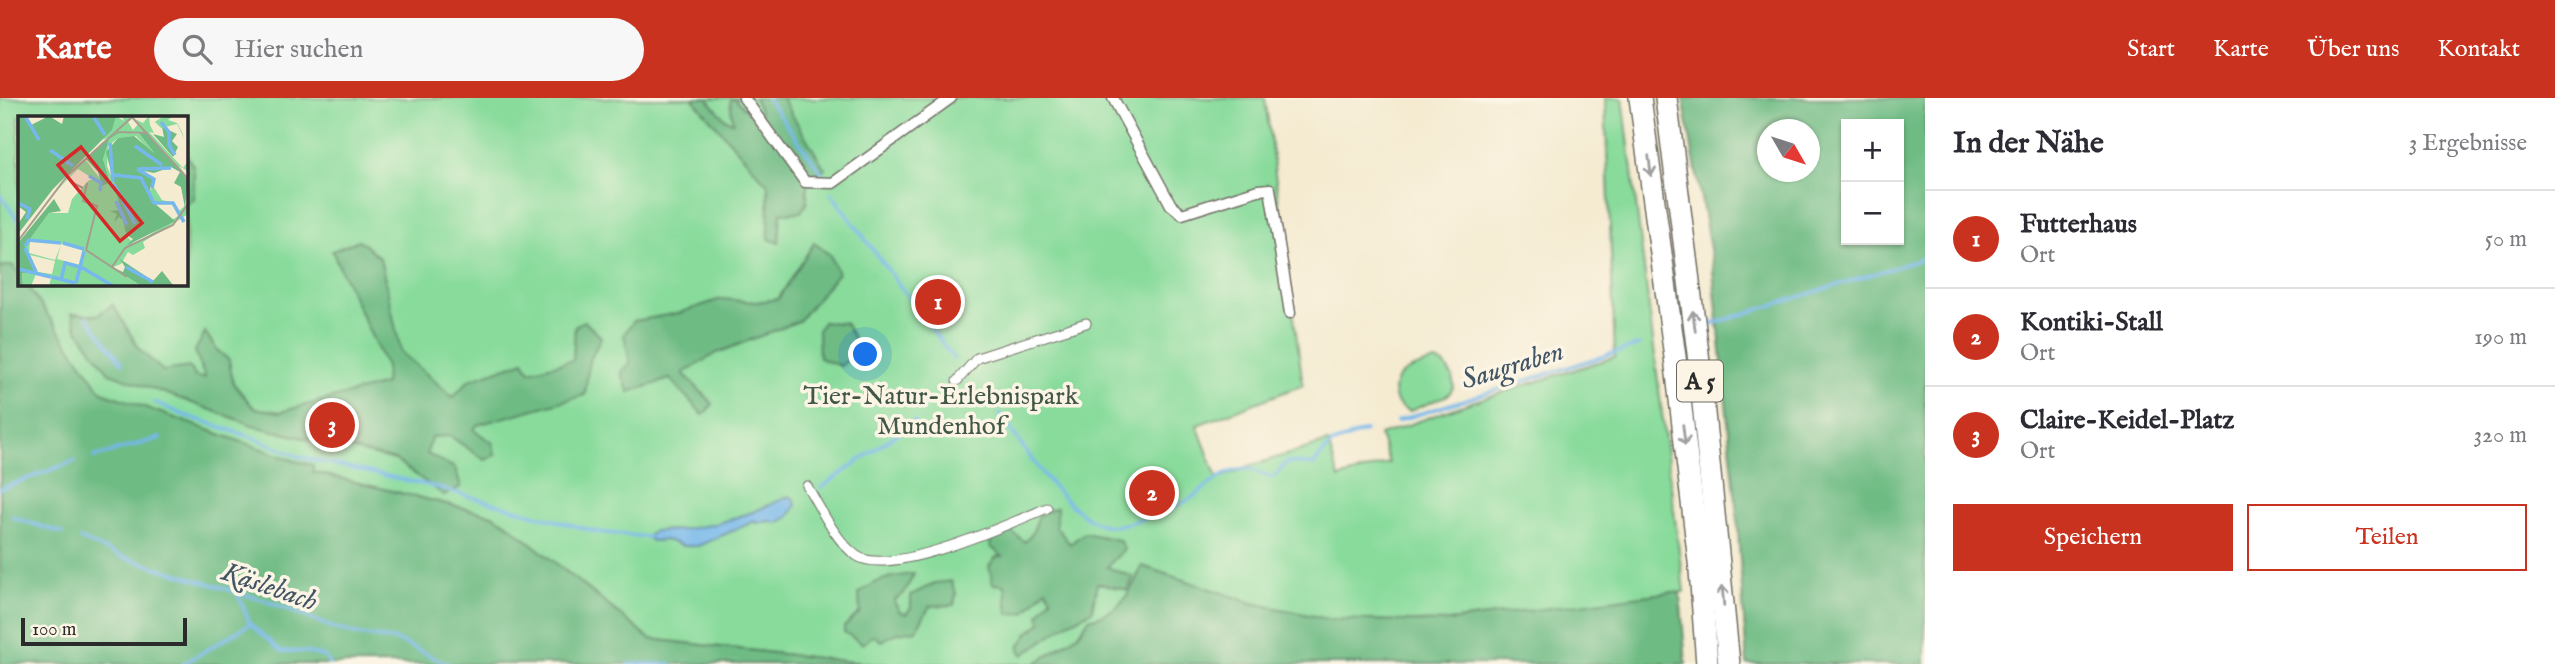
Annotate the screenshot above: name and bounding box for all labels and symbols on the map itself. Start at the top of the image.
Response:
inset map [18,116,187,285]
north arrow [1757,119,1820,182]
one-way arrow [1644,154,1657,176]
pin: 1 [915,276,961,328]
one-way arrow [1687,310,1700,333]
water label: Saugraben [1457,334,1568,399]
your location [848,337,882,371]
road number: A 5 [1677,360,1723,402]
park label: Tier-Natur-Erlebnispark Mundenhof [803,380,1080,443]
pin: 3 [309,399,355,451]
one-way arrow [1678,423,1691,446]
pin: 2 [1129,467,1175,519]
water label: Käslebach [216,554,322,620]
one-way arrow [1716,585,1729,608]
scale bar [21,615,187,647]

